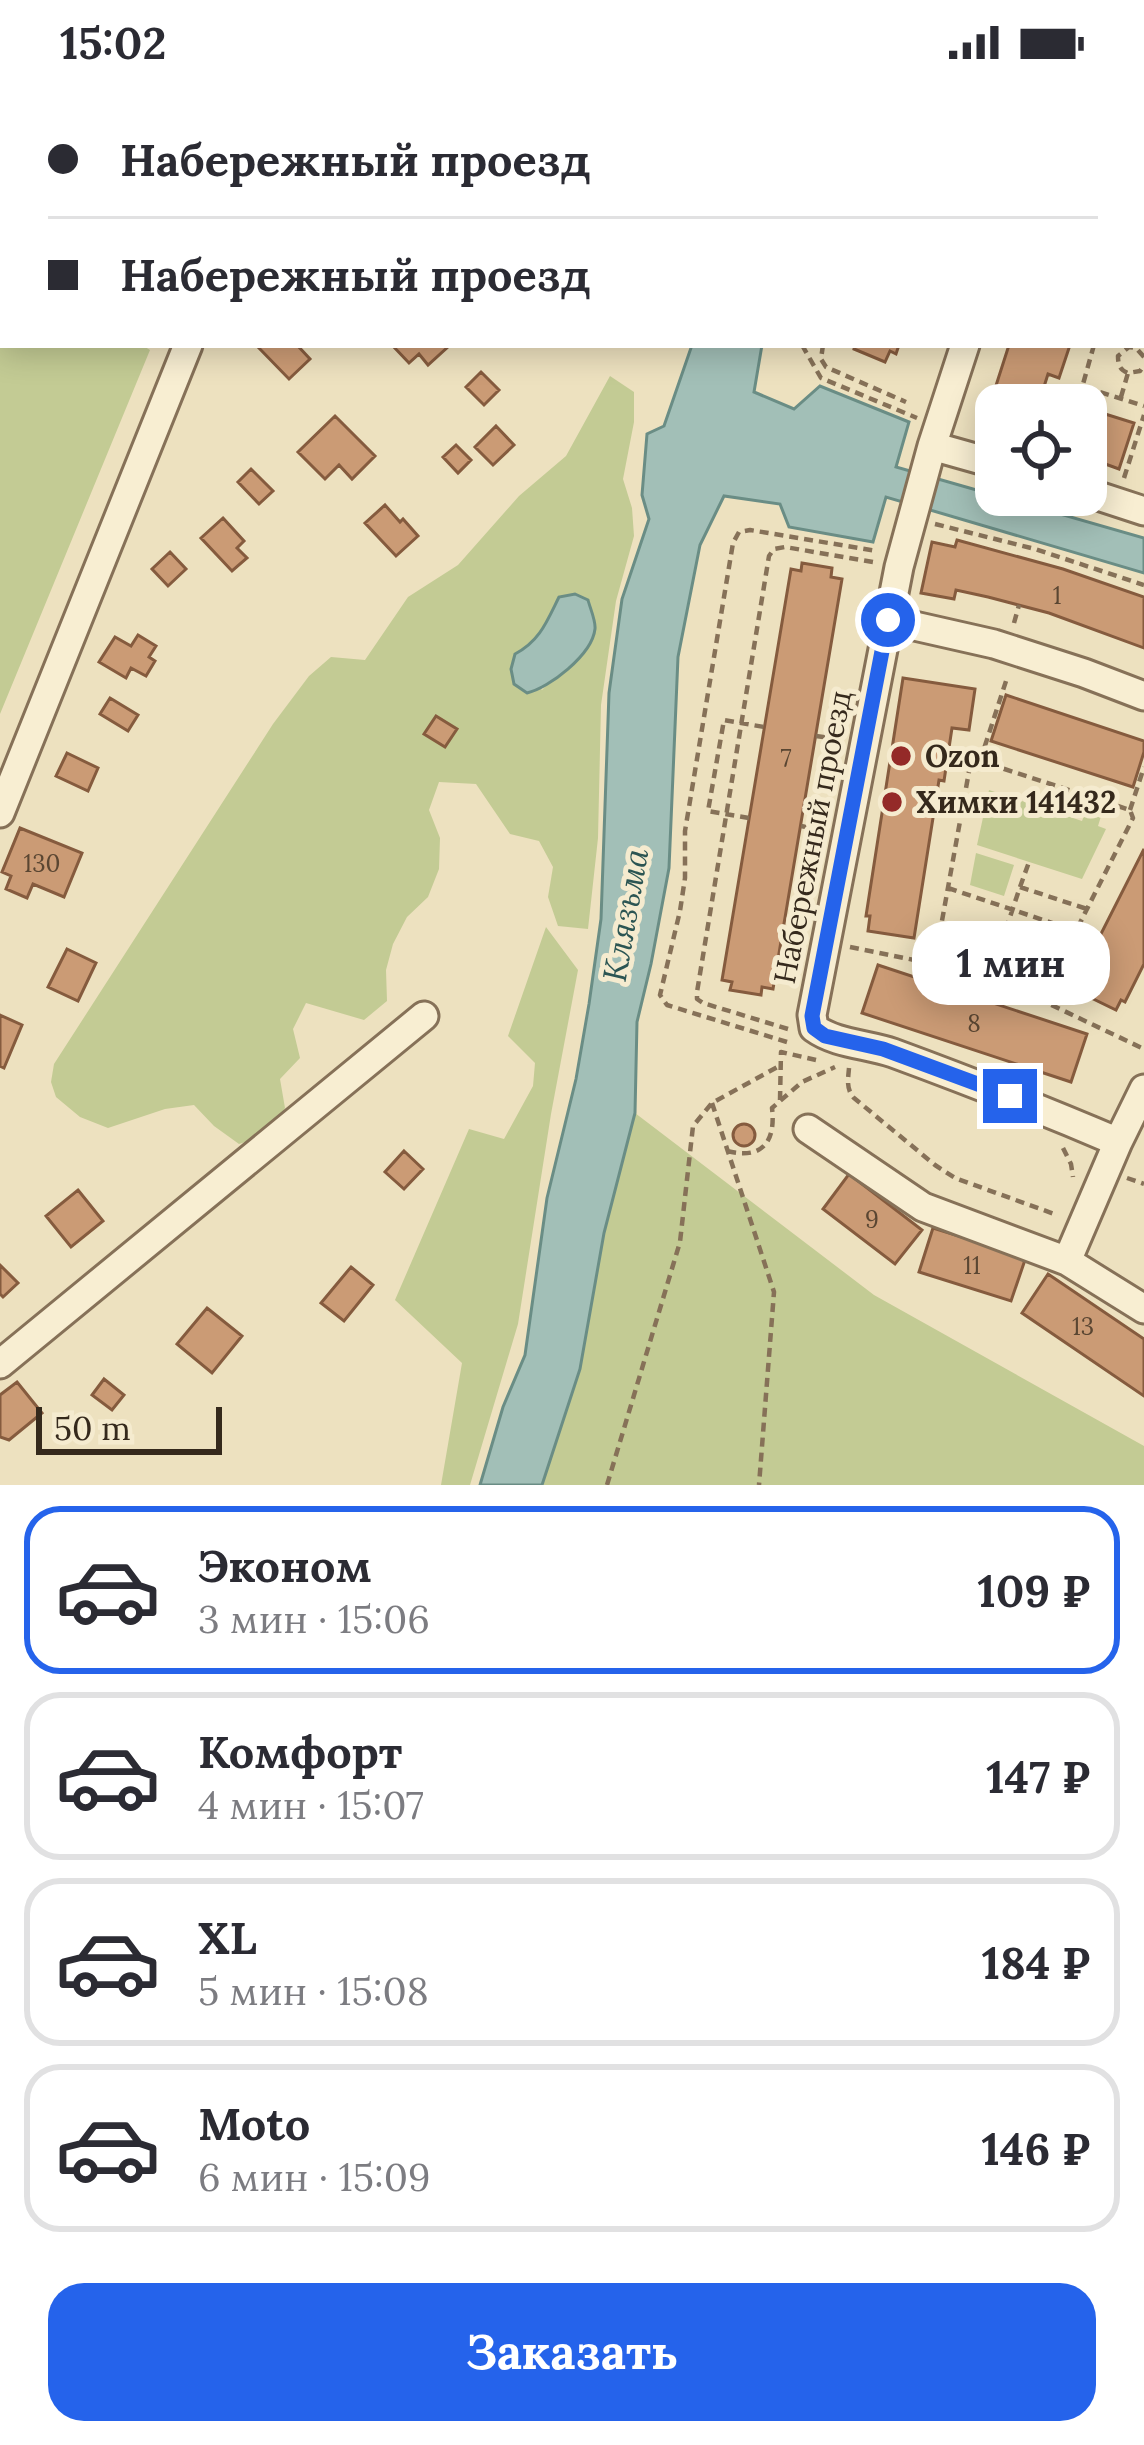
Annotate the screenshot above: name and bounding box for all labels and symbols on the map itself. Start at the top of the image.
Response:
house number: 1 [1053,580,1061,611]
route start [861,593,915,647]
street label: Набережный проезд [765,687,859,987]
place label: Ozon [925,737,1000,775]
house number: 7 [780,743,792,774]
marker: Ozon [888,743,914,769]
place label: Химки 141432 [916,783,1116,821]
marker: Химки 141432 [879,789,905,815]
water label: Клязьма [593,844,657,985]
house number: 130 [23,848,61,879]
callout: 1 мин [911,922,1109,1006]
house number: 8 [967,1008,981,1039]
route end [983,1069,1037,1123]
house number: 9 [865,1204,879,1235]
house number: 11 [963,1250,981,1281]
house number: 13 [1072,1311,1094,1342]
scale bar [36,1401,222,1454]

